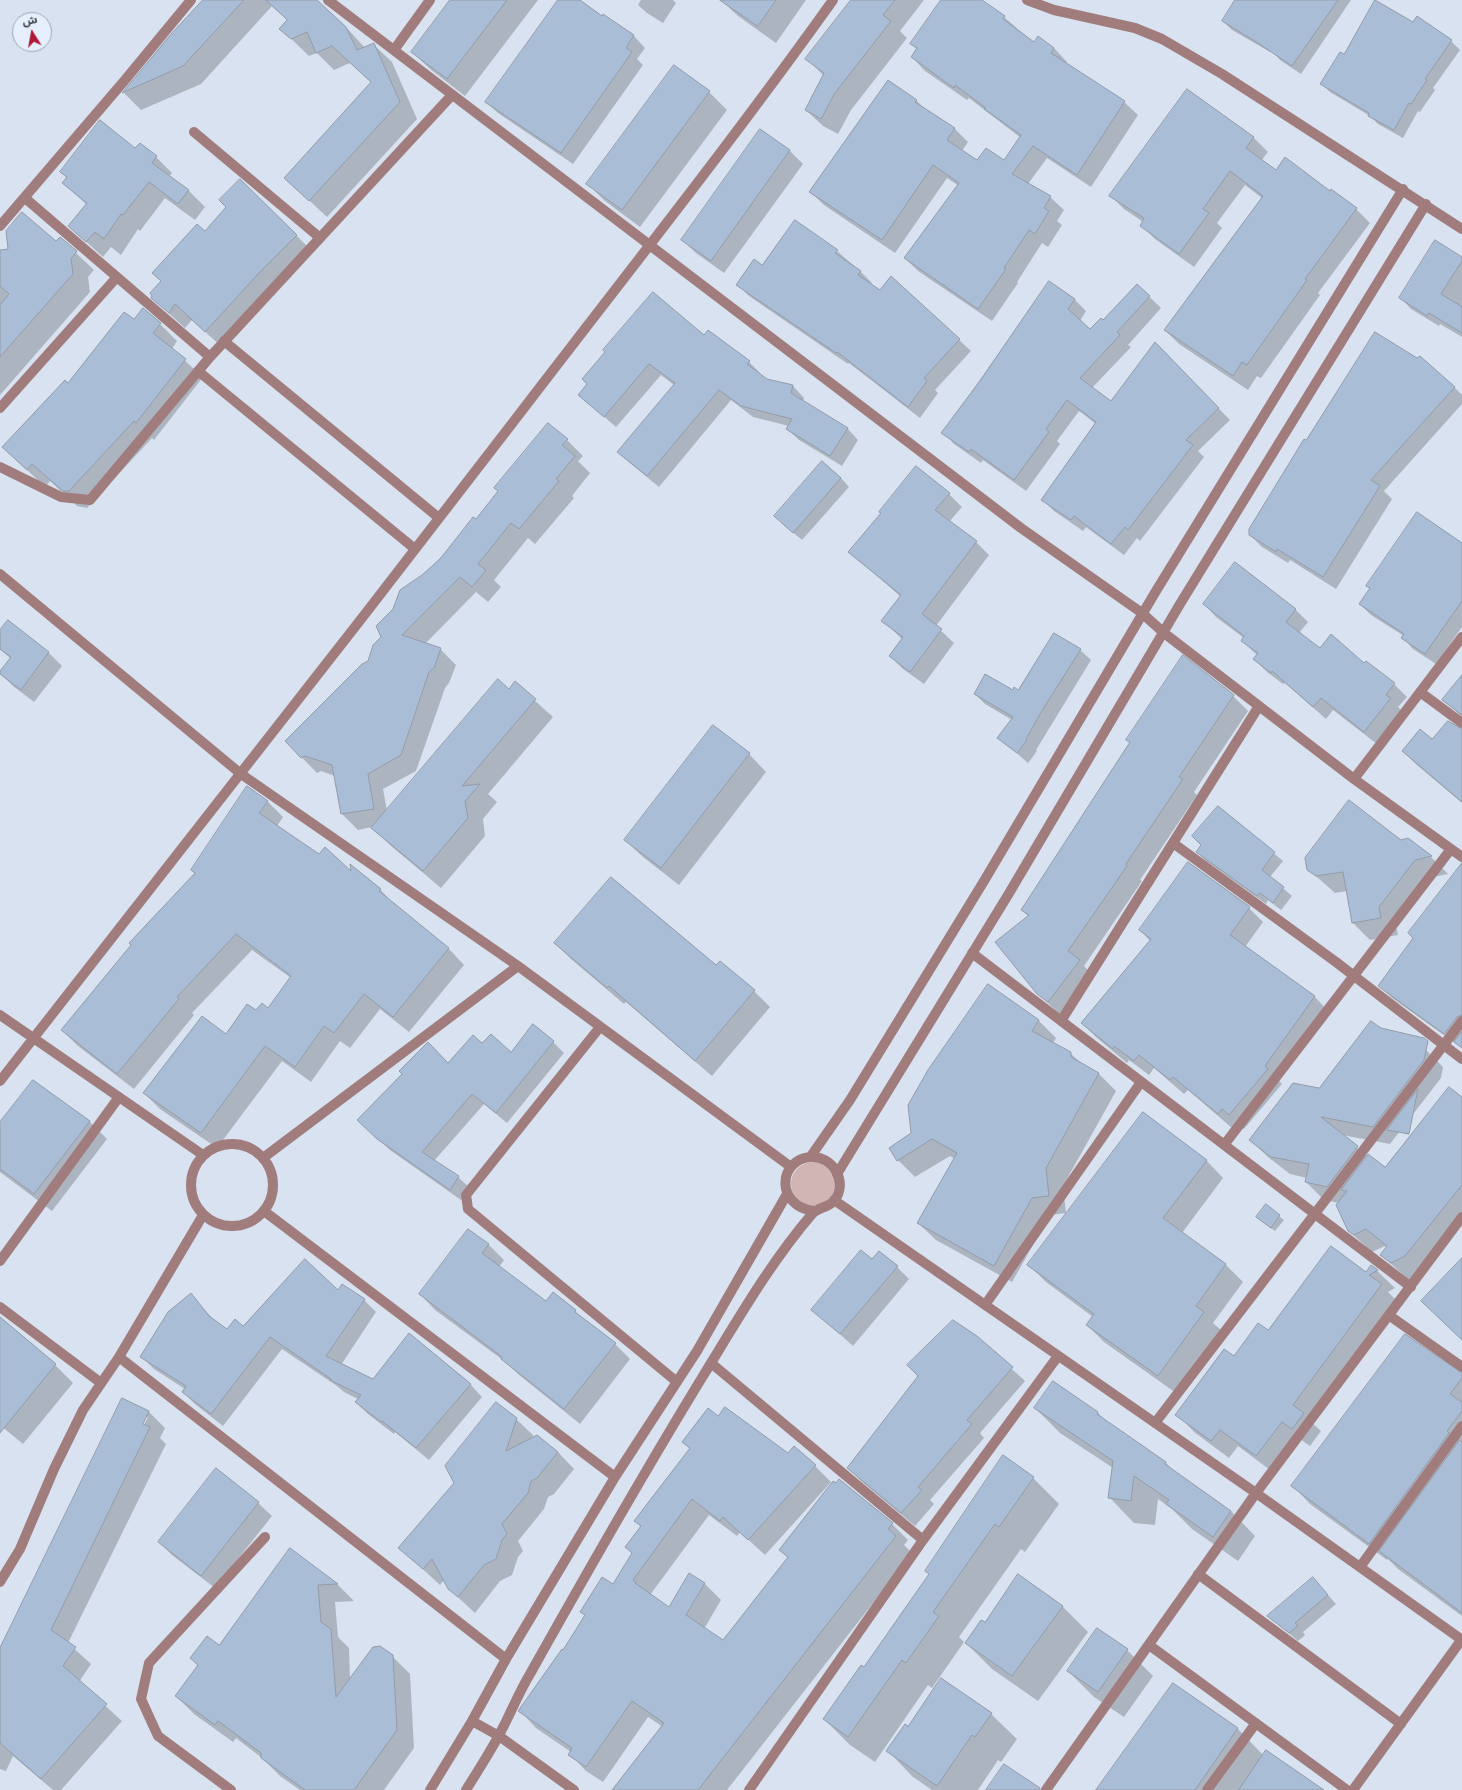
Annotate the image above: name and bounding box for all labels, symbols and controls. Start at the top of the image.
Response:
north arrow [12,12,52,52]
text: ش [21,13,39,30]

